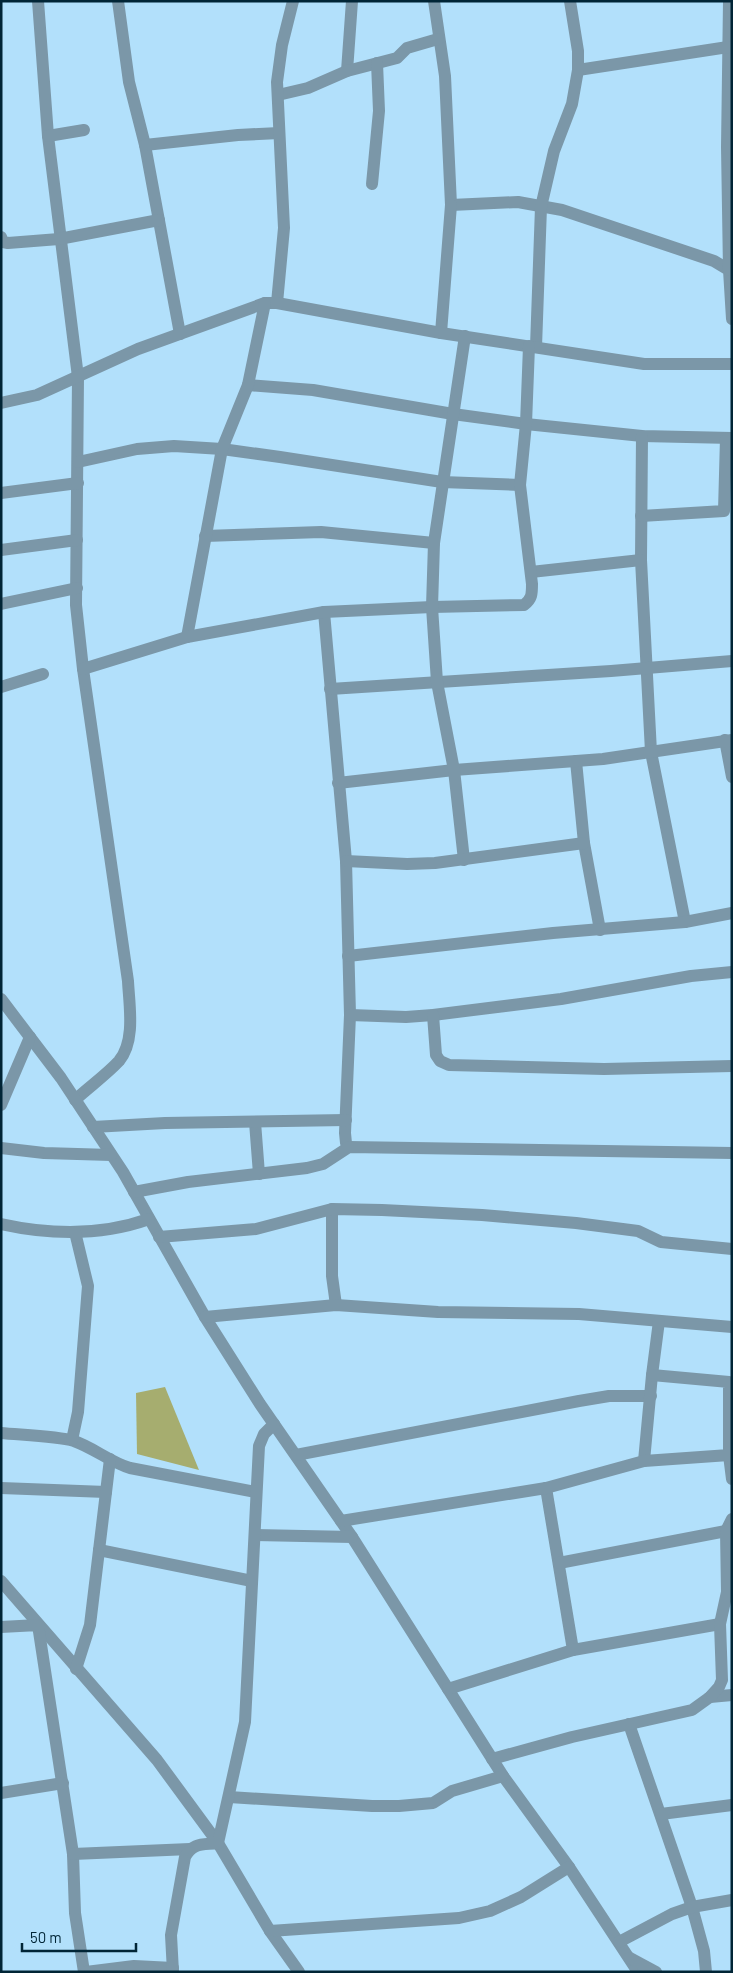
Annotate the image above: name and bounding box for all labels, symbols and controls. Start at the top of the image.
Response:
scale bar [22,1920,136,1952]
text: 50 m [30,1928,62,1946]

